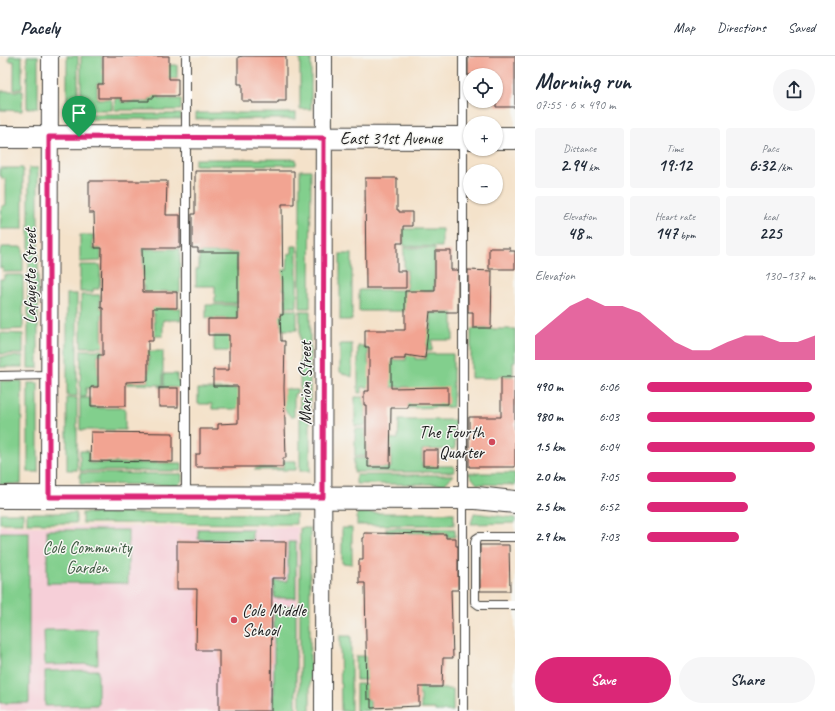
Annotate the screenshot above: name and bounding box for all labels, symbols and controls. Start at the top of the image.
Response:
text: Pacely [20,16,60,40]
text: Map [674,19,695,36]
text: Directions [717,19,766,36]
text: Saved [788,19,815,36]
map controls [463,68,503,204]
button: locate [463,68,503,108]
text: Morning run [535,68,631,96]
button: share [773,69,815,111]
pin [62,96,96,137]
text: 07:55 · 6 × 490 m [535,97,616,113]
icon: arrive [68,102,90,124]
button: + [463,116,503,156]
street label: East 31st Avenue [340,128,443,149]
text: Distance [563,141,596,155]
text: Time [667,141,683,155]
text: Pace [762,141,779,155]
text: 2.94 [560,155,586,176]
text: 19:12 [658,155,692,176]
text: 6:32 [748,155,775,176]
text: km [586,160,599,174]
text: /km [775,160,792,174]
button: − [463,164,503,204]
text: Elevation [563,209,597,223]
text: Heart rate [655,209,695,223]
text: kcal [763,209,778,223]
text: 48 [568,223,583,244]
text: 147 [655,223,678,244]
text: 225 [759,223,782,244]
street label: Lafayette Street [20,226,41,324]
text: m [583,228,592,242]
text: bpm [678,228,695,242]
text: Elevation [535,268,575,284]
text: 130–137 m [764,268,815,284]
street label: Marion Street [295,339,316,425]
text: 490 m [535,379,563,395]
text: 6:06 [599,379,619,395]
text: 980 m [535,409,563,425]
text: 6:03 [599,409,619,425]
place label: The Fourth Quarter [419,422,486,463]
marker: The Fourth Quarter [487,437,497,447]
text: 1.5 km [535,439,565,455]
text: 6:04 [599,439,619,455]
text: 2.0 km [535,469,565,485]
text: 7:05 [599,469,619,485]
text: 2.5 km [535,499,565,515]
text: 6:52 [599,499,619,515]
text: 2.9 km [535,529,565,545]
text: 7:03 [599,529,619,545]
park label: Cole Community Garden [42,537,133,578]
place label: Cole Middle School [242,600,307,641]
marker: Cole Middle School [229,615,239,625]
button: Save [535,657,671,703]
button: Share [679,657,815,703]

